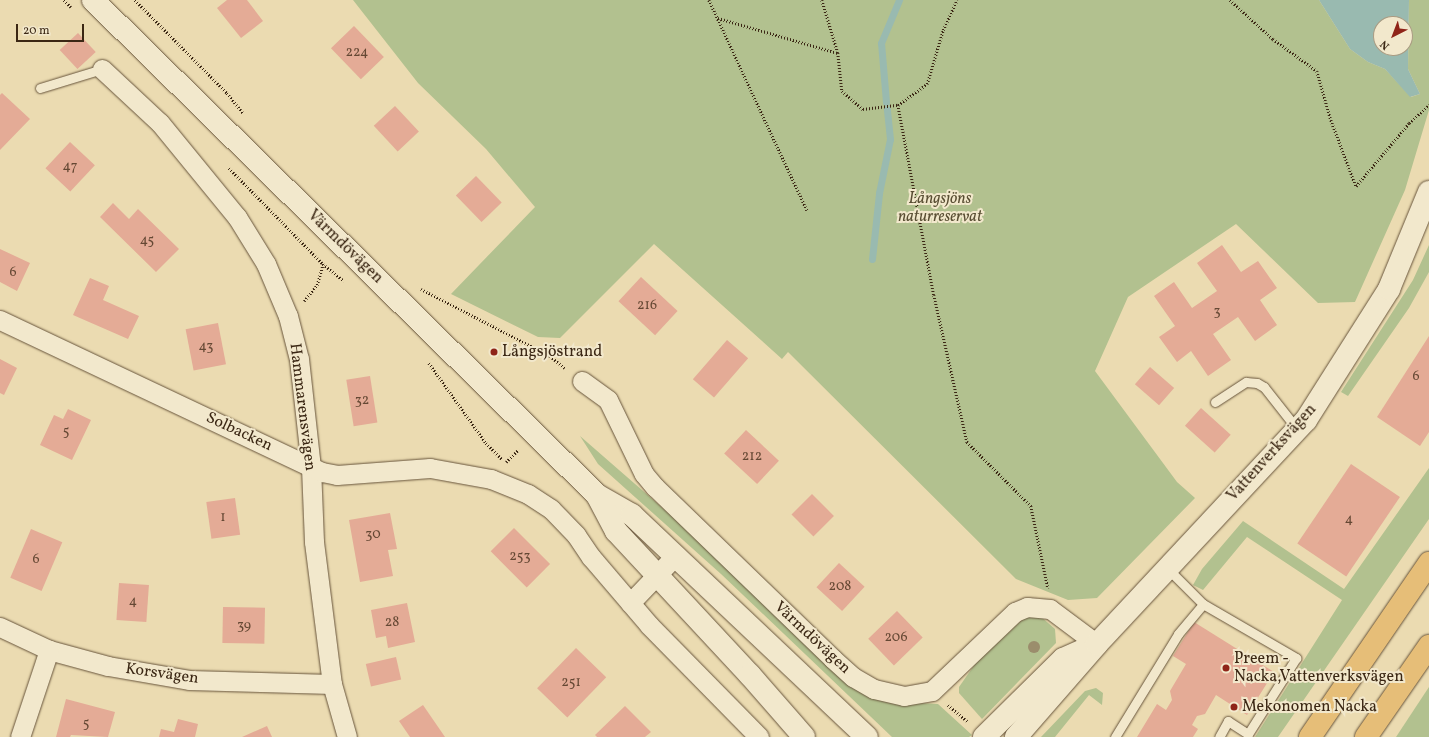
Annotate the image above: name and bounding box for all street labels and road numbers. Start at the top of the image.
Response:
street label: Värmdövägen [303,206,387,288]
street label: Hammarensvägen [285,342,319,472]
street label: Vattenverksvägen [1223,400,1321,506]
street label: Solbacken [203,408,275,456]
street label: Värmdövägen [770,598,854,678]
street label: Korsvägen [124,659,200,689]

